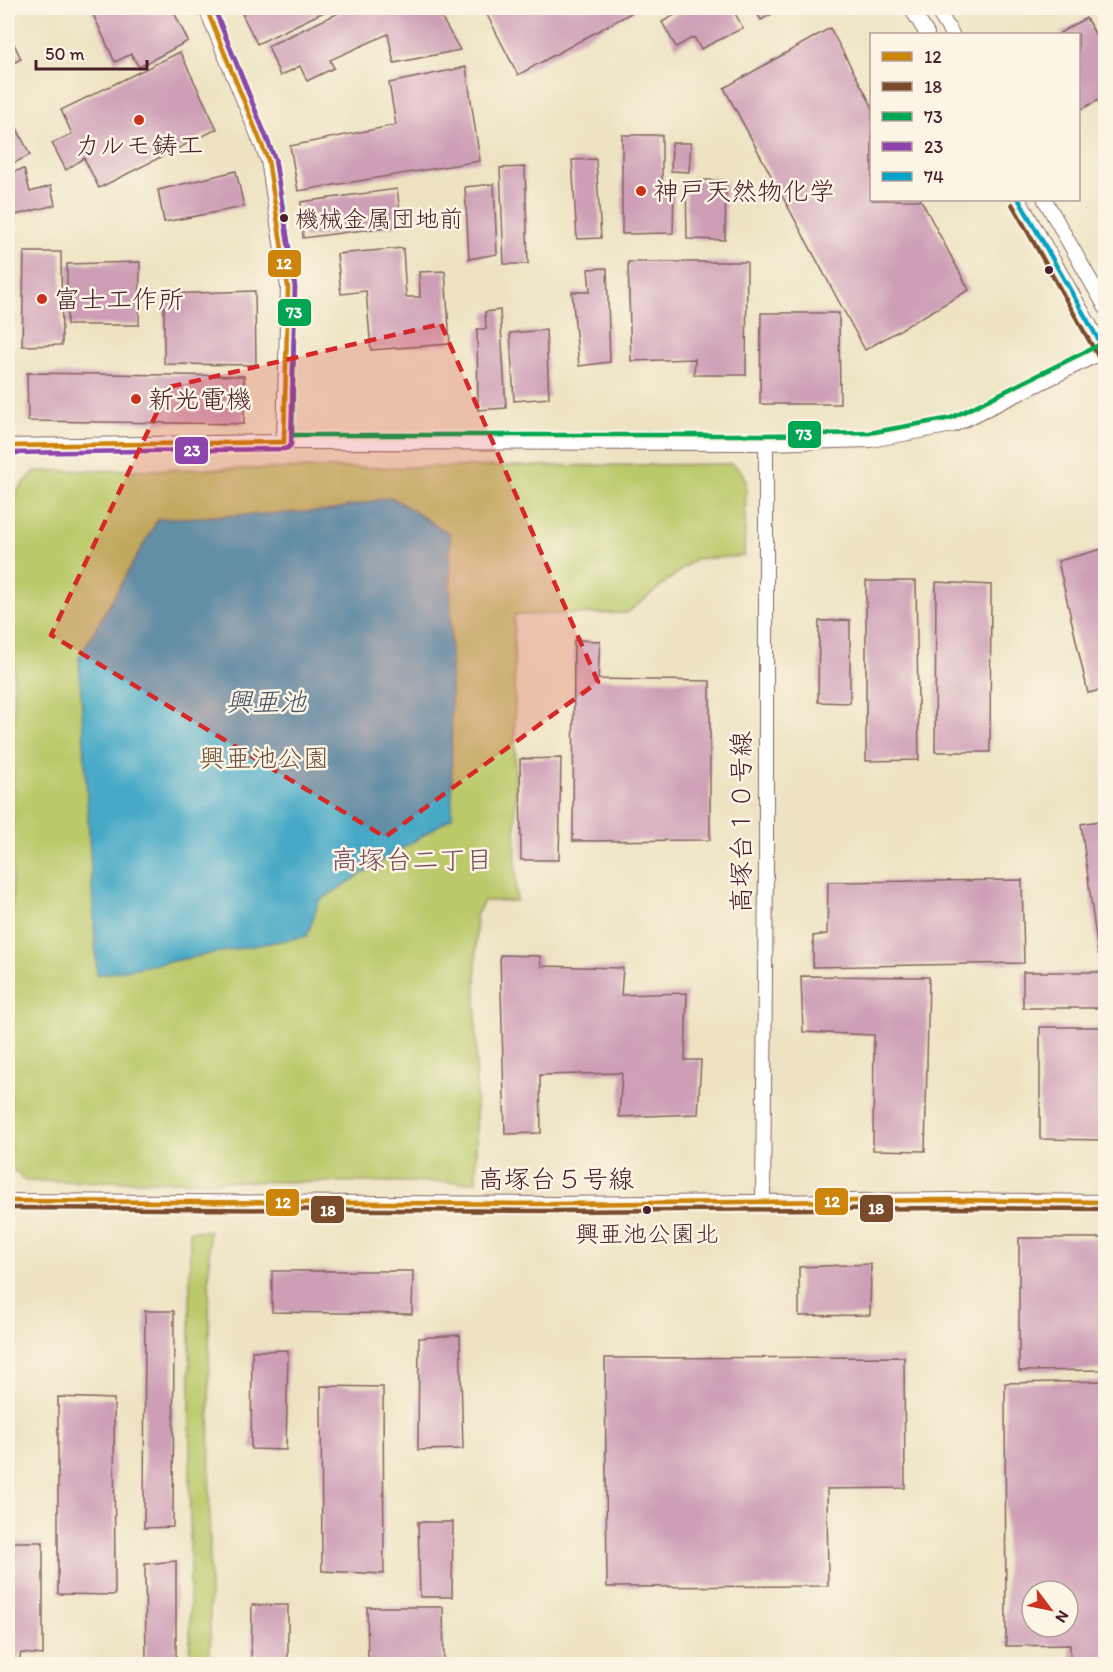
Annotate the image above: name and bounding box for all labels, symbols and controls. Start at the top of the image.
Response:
scale bar [36,33,147,71]
legend [870,33,1080,201]
text: 50 m [45,43,85,65]
text: 12 [924,46,942,68]
text: 18 [924,76,942,98]
text: 73 [924,106,943,128]
marker: カルモ鋳工 [132,113,146,127]
place label: カルモ鋳工 [75,129,203,161]
text: 23 [924,136,943,158]
text: 74 [924,166,944,188]
place label: 神戸天然物化学 [653,175,835,207]
marker: 神戸天然物化学 [634,184,648,198]
place label: 機械金属団地前 [295,204,463,233]
marker: 機械金属団地前 [278,212,290,224]
line badge: 12 [267,249,302,278]
text: 12 [276,254,293,273]
unlabelled marker [1043,264,1055,276]
place label: 富士工作所 [54,283,184,315]
marker: 富士工作所 [35,292,49,306]
line badge: 73 [277,298,312,327]
text: 73 [285,303,303,322]
place label: 新光電機 [148,383,252,415]
marker: 新光電機 [129,392,143,406]
line badge: 73 [787,420,822,449]
text: 73 [795,425,813,444]
line badge: 23 [174,436,209,465]
text: 23 [183,441,201,460]
water label: 興亜池 [226,685,307,718]
street label: 高塚台１０号線 [725,731,757,913]
park label: 興亜池公園 [199,742,329,774]
district label: 高塚台二丁目 [331,843,493,876]
street label: 高塚台５号線 [478,1163,634,1195]
line badge: 12 [814,1187,849,1216]
line badge: 12 [265,1188,300,1217]
text: 12 [824,1192,841,1211]
text: 12 [275,1193,292,1212]
line badge: 18 [859,1194,894,1223]
line badge: 18 [310,1195,345,1224]
text: 18 [868,1199,884,1218]
text: 18 [320,1201,336,1220]
marker: 興亜池公園北 [641,1204,653,1216]
place label: 興亜池公園北 [575,1219,719,1248]
north arrow [1020,1579,1080,1639]
text: N [1051,1607,1073,1626]

